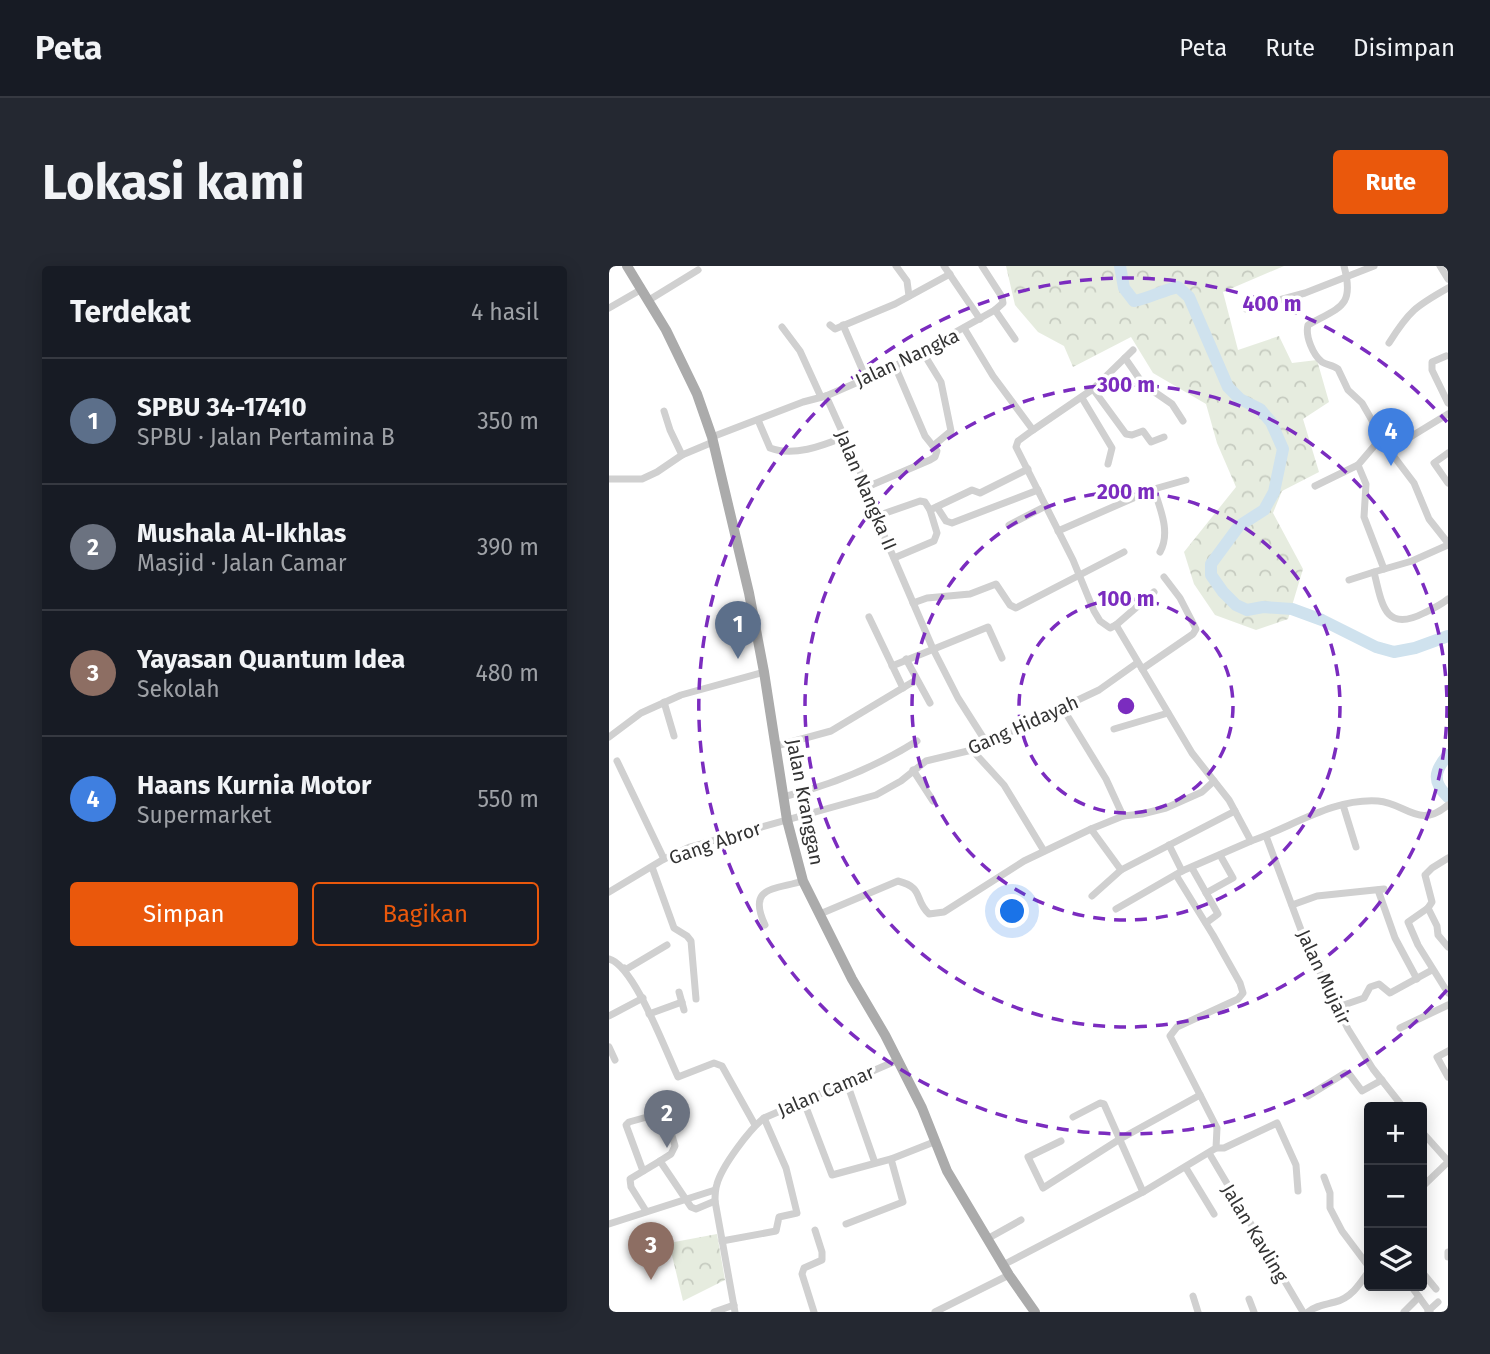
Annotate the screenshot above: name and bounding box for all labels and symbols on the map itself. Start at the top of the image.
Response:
text: 400 m [1242,291,1302,317]
street label: Jalan Nangka [851,324,963,392]
text: 300 m [1096,372,1155,398]
pin: 4 [1368,408,1414,466]
street label: Jalan Nangka II [830,426,902,554]
text: 200 m [1097,479,1155,505]
text: 100 m [1097,586,1155,612]
pin: 1 [715,601,761,659]
street label: Gang Hidayah [964,690,1082,760]
centre of rings [1114,694,1138,718]
street label: Jalan Kranggan [781,737,829,867]
street label: Gang Abror [666,816,765,869]
your location [995,894,1029,928]
street label: Jalan Mujair [1292,926,1356,1029]
street label: Jalan Camar [774,1060,878,1122]
pin: 2 [644,1090,690,1148]
street label: Jalan Kavling [1217,1180,1293,1286]
pin: 3 [628,1222,674,1280]

